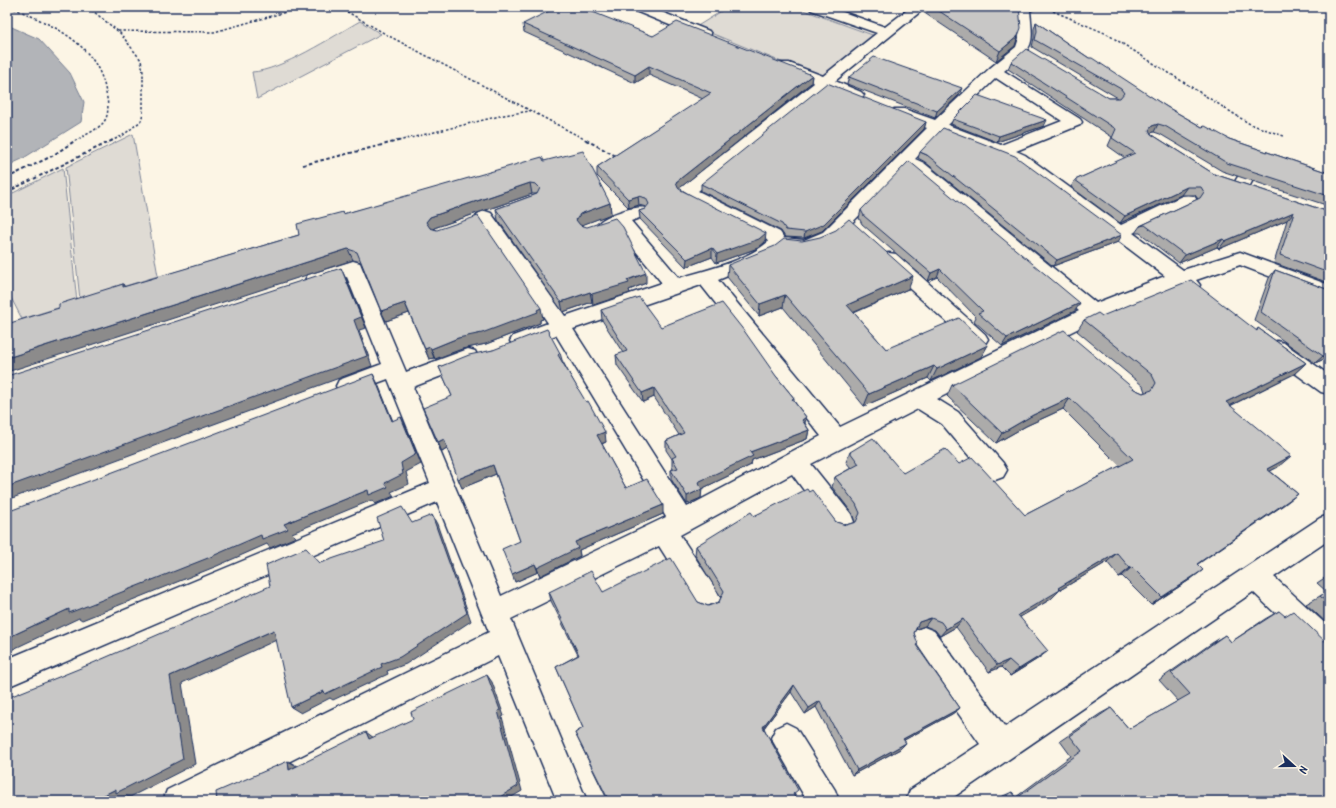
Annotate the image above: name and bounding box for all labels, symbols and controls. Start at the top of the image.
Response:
north arrow [1274,746,1314,786]
text: N [1293,763,1312,776]

